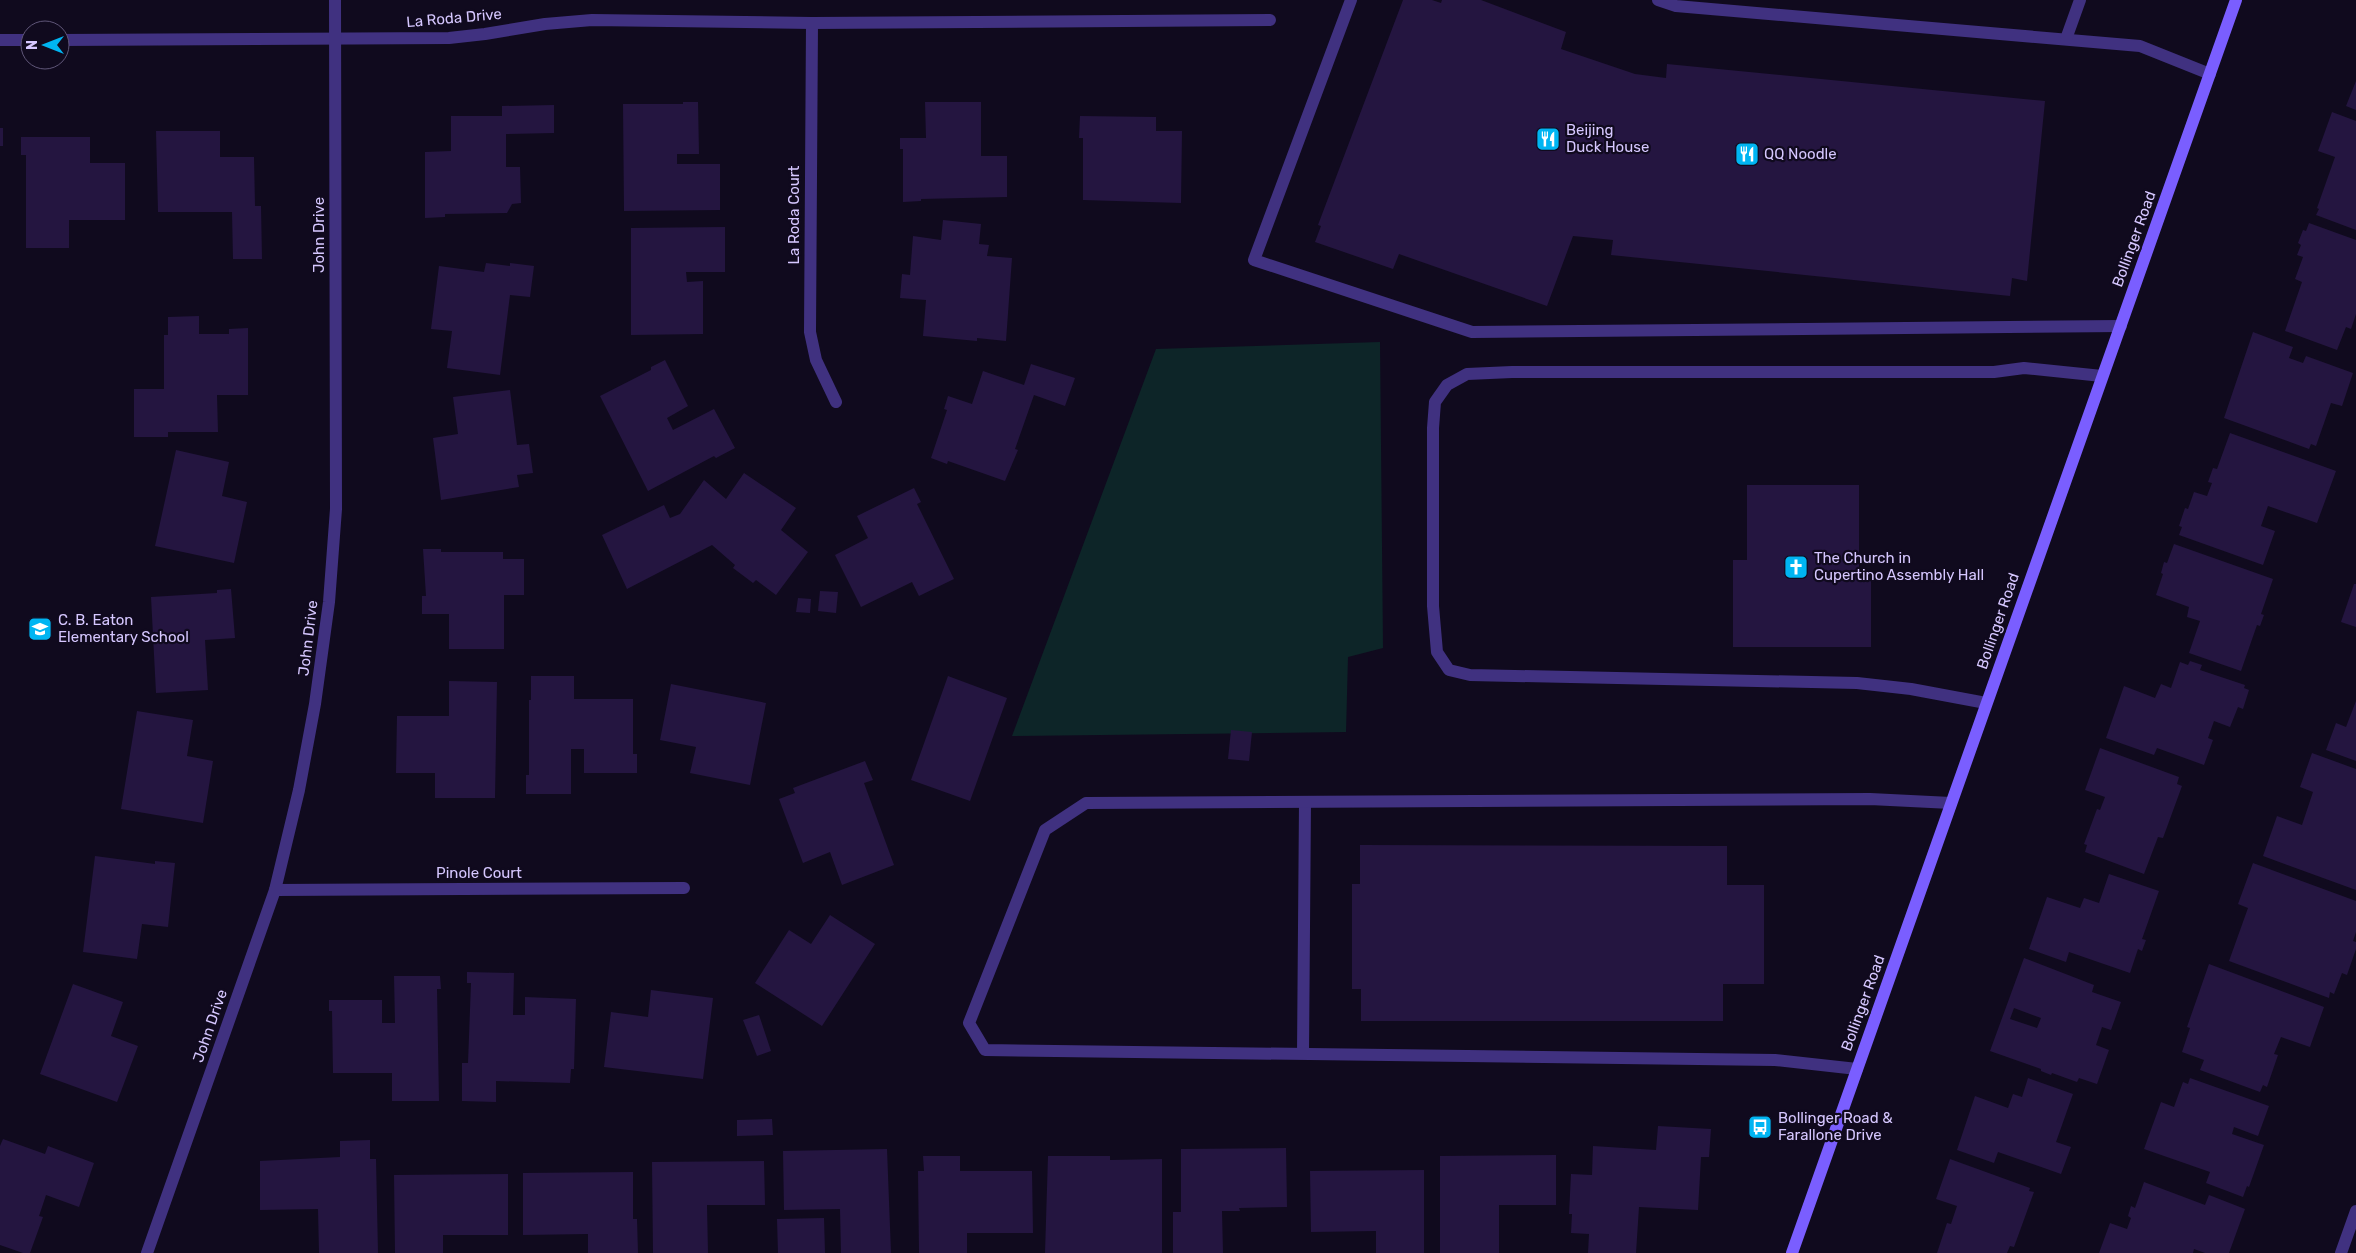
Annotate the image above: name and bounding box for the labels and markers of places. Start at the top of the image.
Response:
place label: Beijing Duck House [1566,121,1649,156]
restaurant icon: Beijing Duck House [1535,126,1561,152]
restaurant icon: QQ Noodle [1734,141,1760,167]
place label: QQ Noodle [1764,145,1837,163]
place label: The Church in Cupertino Assembly Hall [1814,549,1984,584]
church icon: The Church in Cupertino Assembly Hall [1783,554,1809,580]
place label: C. B. Eaton Elementary School [58,611,189,646]
school or university icon: C. B. Eaton Elementary School [27,616,53,642]
place label: Bollinger Road & Farallone Drive [1778,1109,1893,1144]
bus stop icon: Bollinger Road & Farallone Drive [1747,1114,1773,1140]

